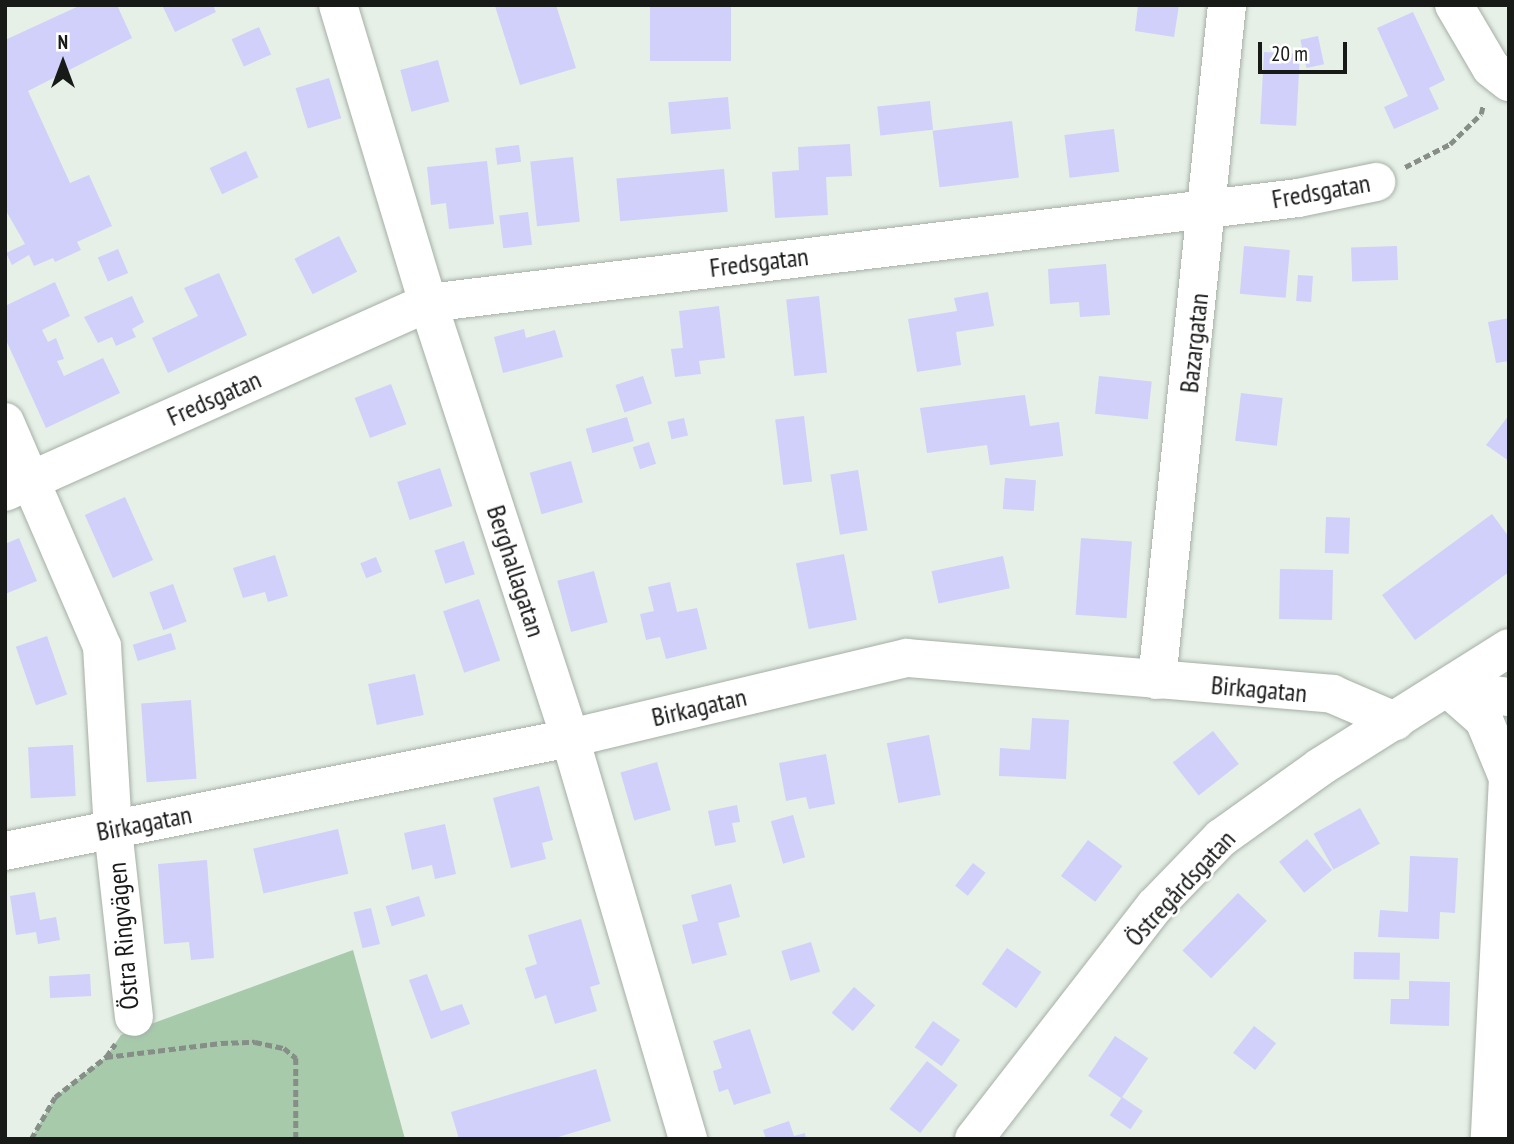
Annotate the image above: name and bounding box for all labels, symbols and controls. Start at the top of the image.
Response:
north arrow [28,28,98,98]
scale bar [1262,28,1351,72]
text: N [58,30,68,54]
text: 20 m [1271,40,1308,67]
street label: Fredsgatan [1269,167,1373,215]
street label: Fredsgatan [708,240,810,284]
street label: Bazargatan [1173,292,1215,394]
street label: Fredsgatan [162,364,266,432]
street label: Berghallagatan [480,501,552,641]
street label: Birkagatan [1210,669,1308,709]
street label: Birkagatan [649,681,749,733]
street label: Birkagatan [94,799,194,847]
street label: Östregårdsgatan [1118,824,1242,952]
street label: Östra Ringvägen [101,861,145,1011]

